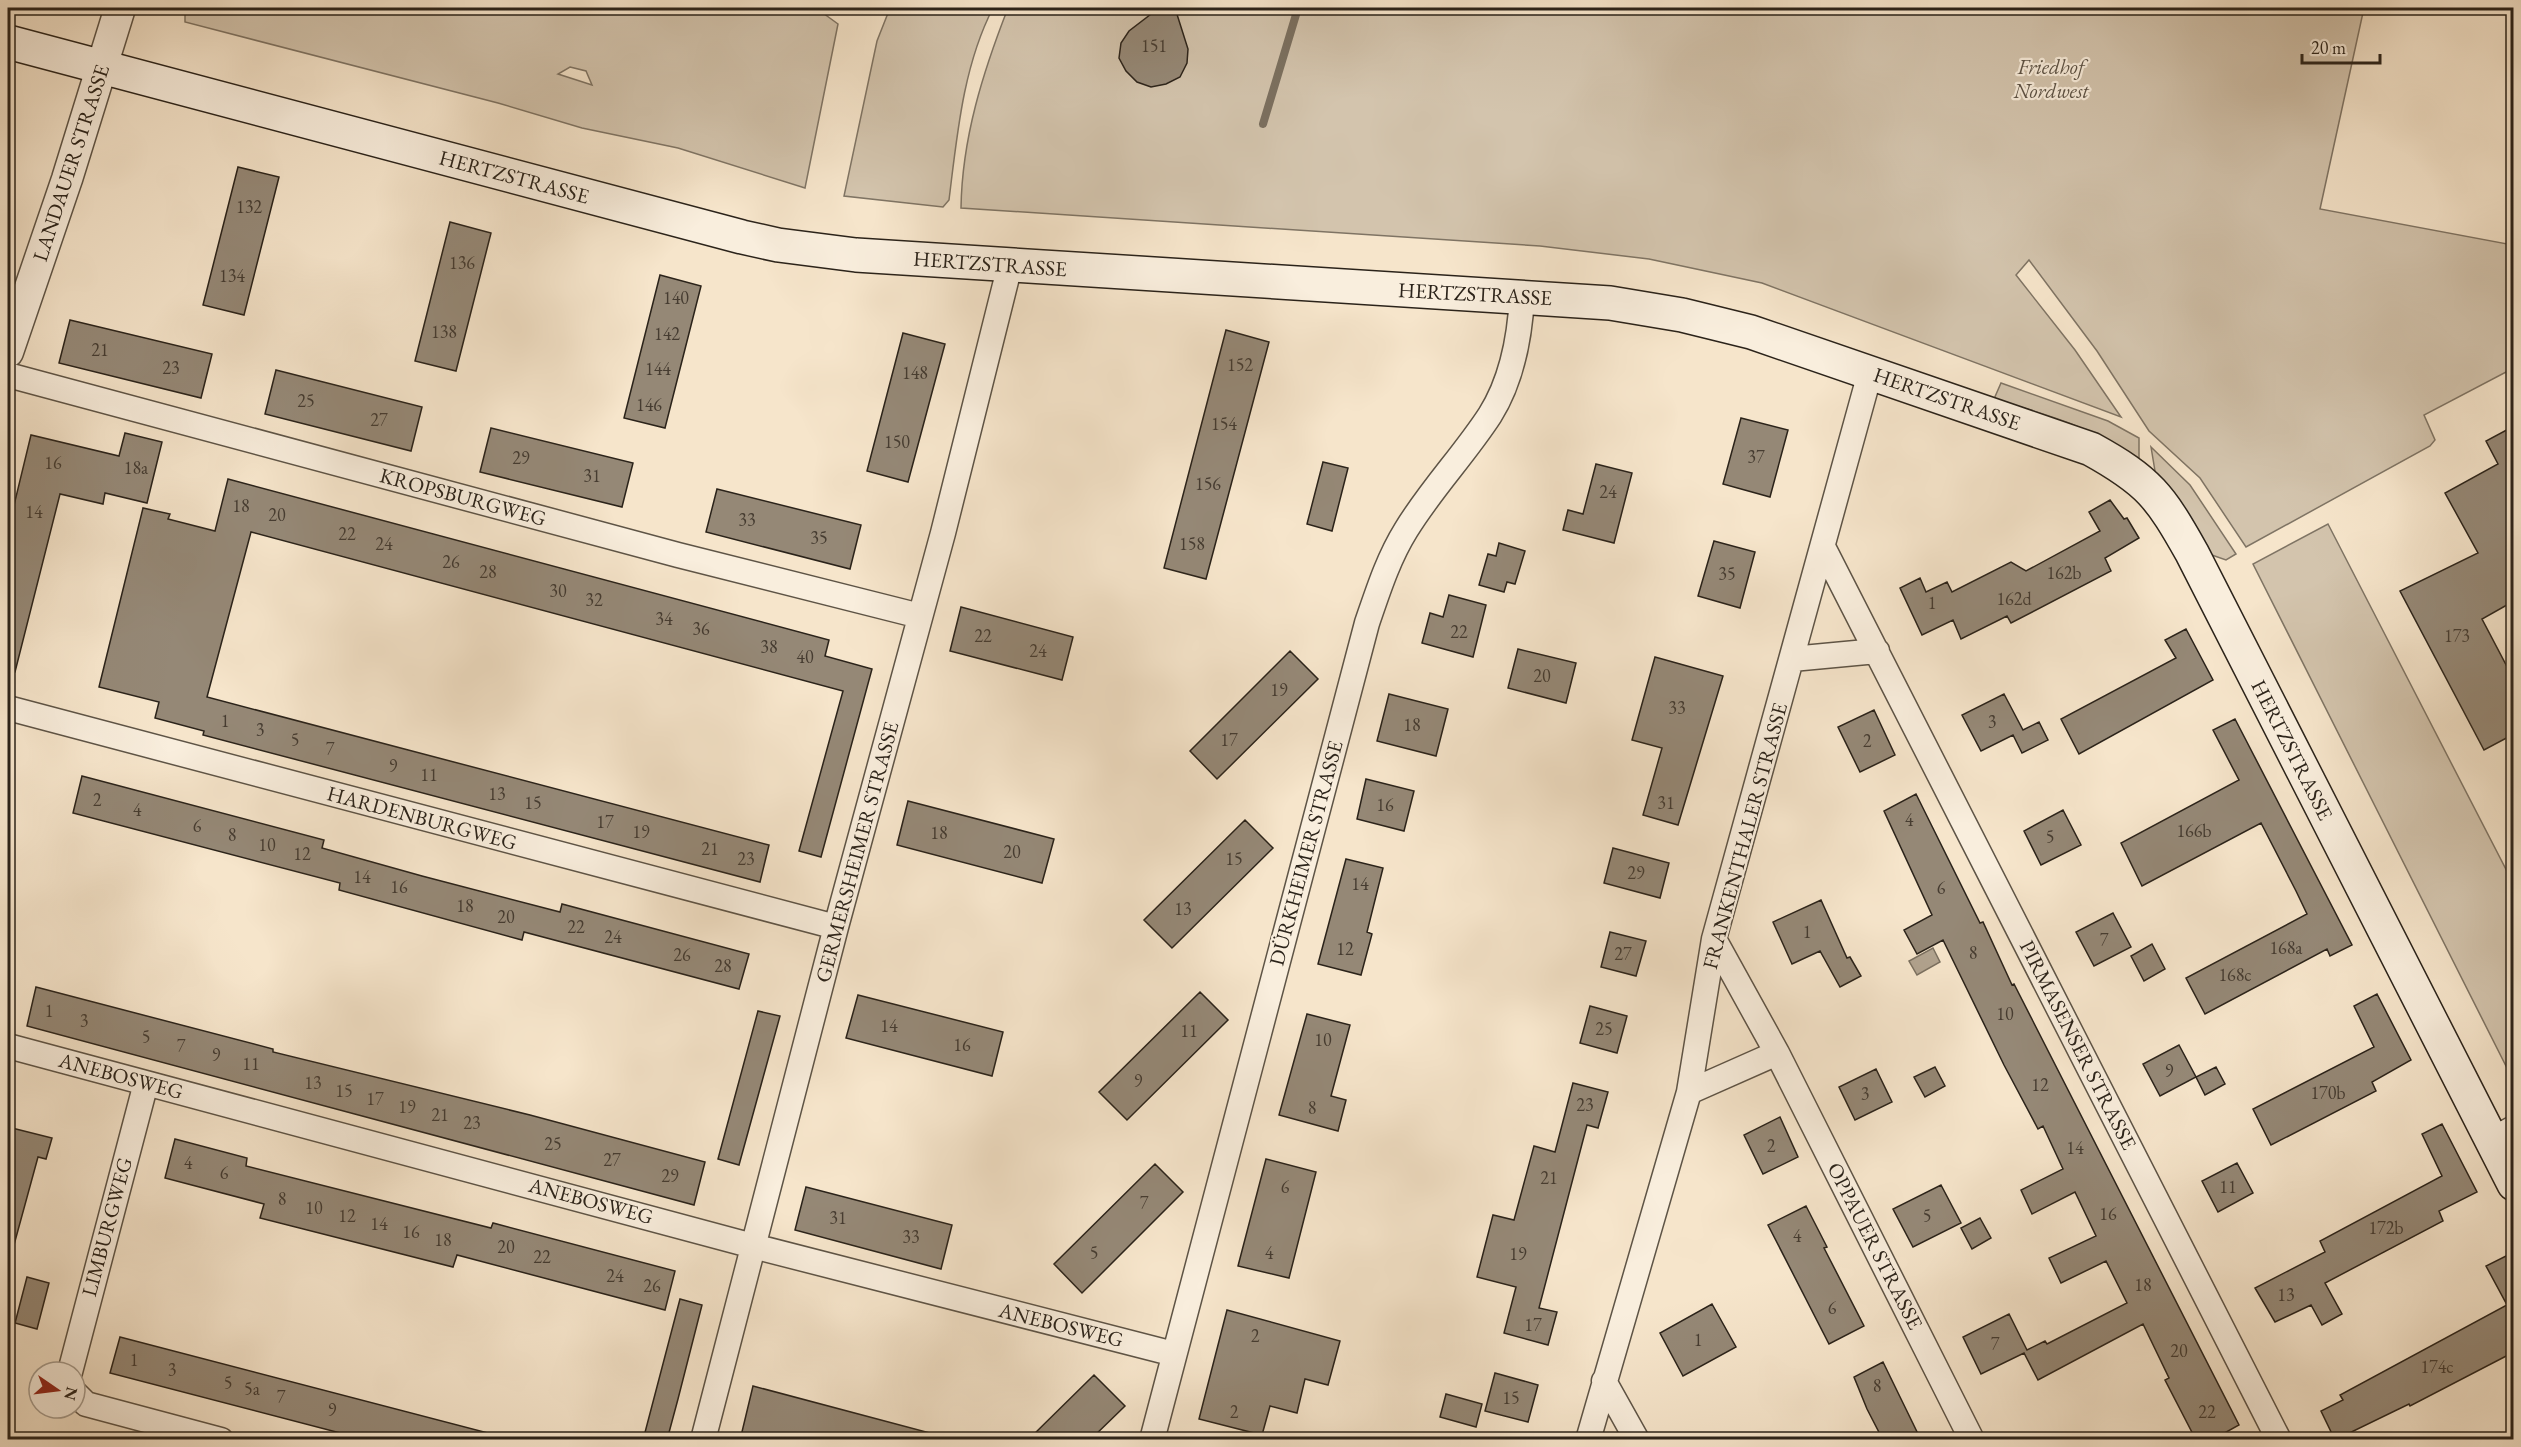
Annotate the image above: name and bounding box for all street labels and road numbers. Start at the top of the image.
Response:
street label: LANDAUER STRASSE [26,61,115,265]
street label: HERTZSTRASSE [436,144,592,210]
street label: HERTZSTRASSE [912,245,1068,282]
street label: HERTZSTRASSE [1397,276,1553,311]
street label: HERTZSTRASSE [1870,361,2025,436]
street label: KROPSBURGWEG [377,461,549,532]
street label: HERTZSTRASSE [2245,675,2340,825]
street label: FRANKENTHALER STRASSE [1696,699,1793,972]
street label: GERMERSHEIMER STRASSE [809,718,904,985]
street label: DÜRKHEIMER STRASSE [1262,737,1349,968]
street label: HARDENBURGWEG [324,779,520,856]
street label: PIRMASENSER STRASSE [2014,935,2143,1154]
street label: ANEBOSWEG [55,1046,186,1105]
street label: LIMBURGWEG [75,1154,138,1299]
street label: OPPAUER STRASSE [1822,1158,1929,1334]
street label: ANEBOSWEG [525,1171,656,1230]
street label: ANEBOSWEG [995,1296,1126,1353]

